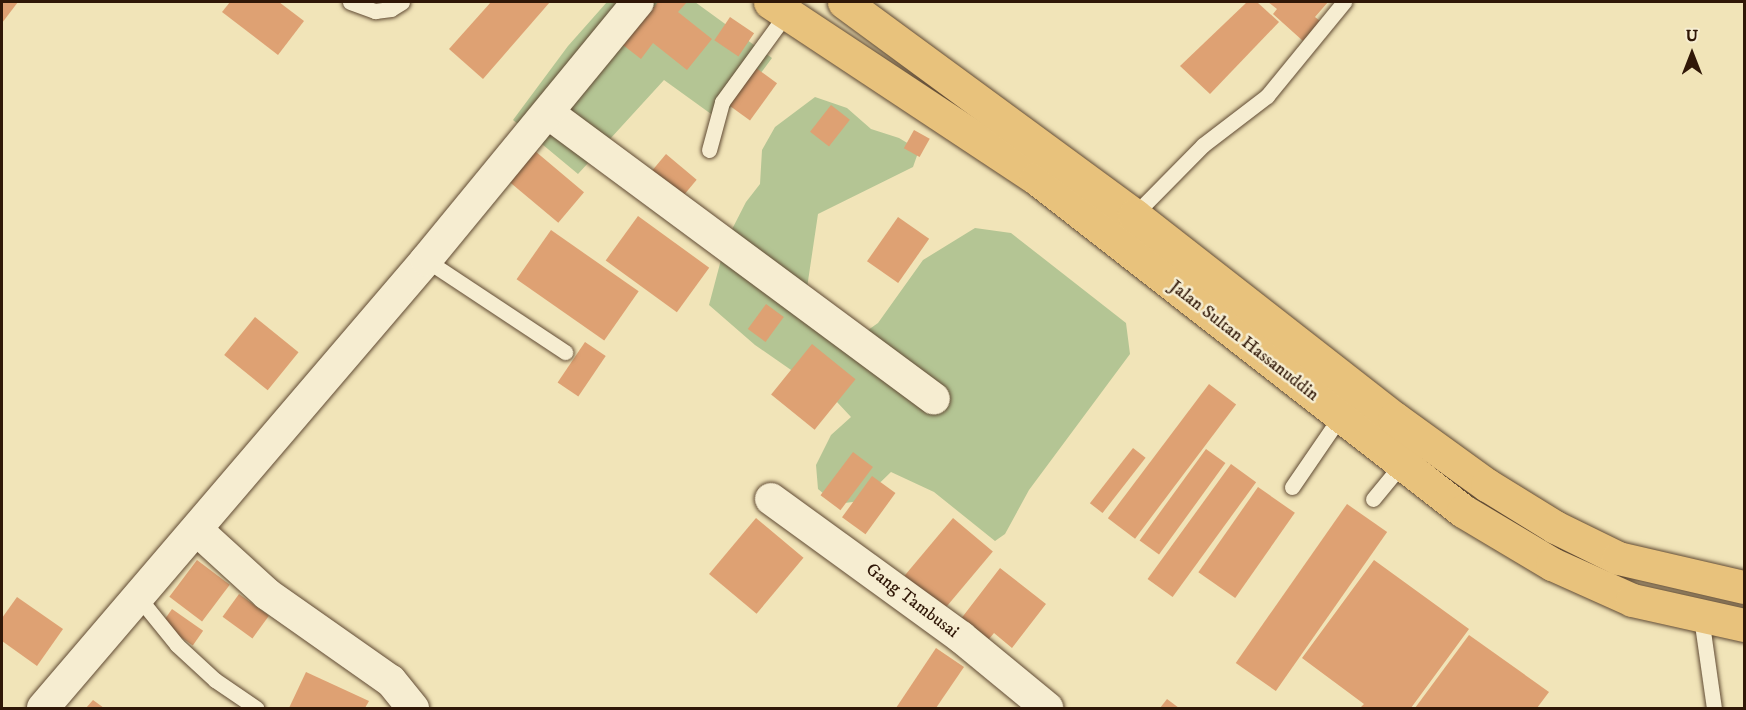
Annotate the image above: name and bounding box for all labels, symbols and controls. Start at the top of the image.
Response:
north arrow [1662,24,1722,84]
text: U [1686,26,1698,46]
street label: Jalan Sultan Hassanuddin [1165,276,1323,406]
street label: Gang Tambusai [861,559,963,643]

